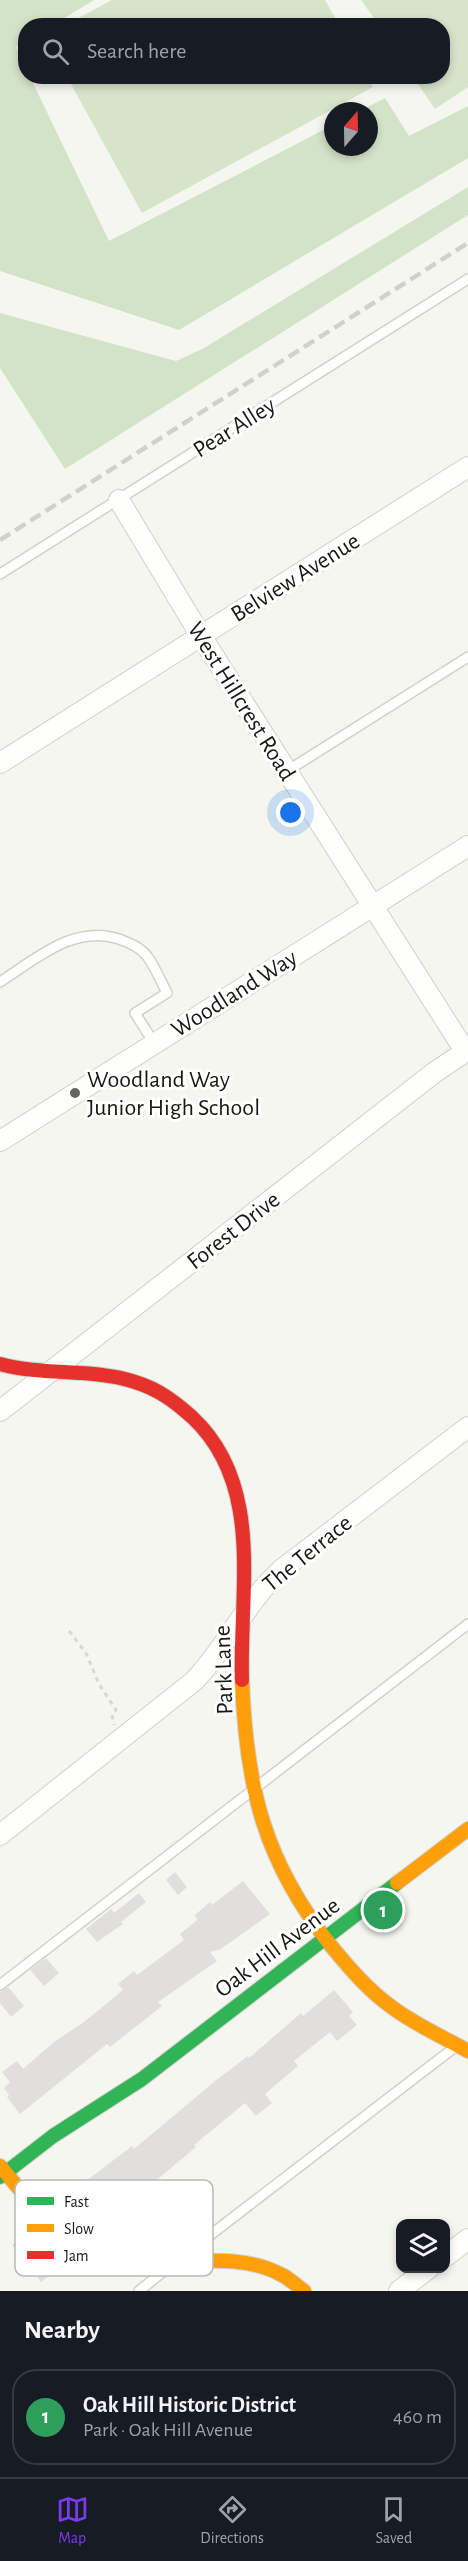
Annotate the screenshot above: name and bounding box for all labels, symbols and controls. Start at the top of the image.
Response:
search box [18,18,450,84]
icon: search [39,35,72,68]
text: Search here [87,40,186,62]
north arrow [324,102,378,156]
street label: Pear Alley [189,393,280,462]
street label: Belview Avenue [227,529,364,627]
street label: West Hillcrest Road [183,618,300,785]
your location [276,798,305,827]
street label: Woodland Way [167,946,302,1042]
place label: Woodland Way Junior High School [87,1068,260,1120]
marker: Woodland Way Junior High School [68,1086,82,1100]
street label: Forest Drive [183,1187,284,1274]
street label: The Terrace [259,1511,357,1597]
street label: Park Lane [210,1625,238,1715]
pin: 1 [364,1888,403,1932]
street label: Oak Hill Avenue [211,1893,344,2002]
legend [15,2180,213,2276]
text: Fast [64,2194,89,2210]
map controls [396,2219,450,2273]
button: layers [396,2219,450,2273]
text: Slow [64,2221,94,2237]
text: Jam [64,2248,89,2264]
text: Nearby [24,2317,100,2343]
text: Oak Hill Historic District [83,2394,296,2416]
text: 1 [42,2407,49,2427]
text: 460 m [393,2407,442,2427]
text: Park · Oak Hill Avenue [83,2420,253,2440]
tab: Map [56,2493,89,2548]
tab: Directions [200,2493,264,2548]
tab: Saved [376,2493,412,2548]

